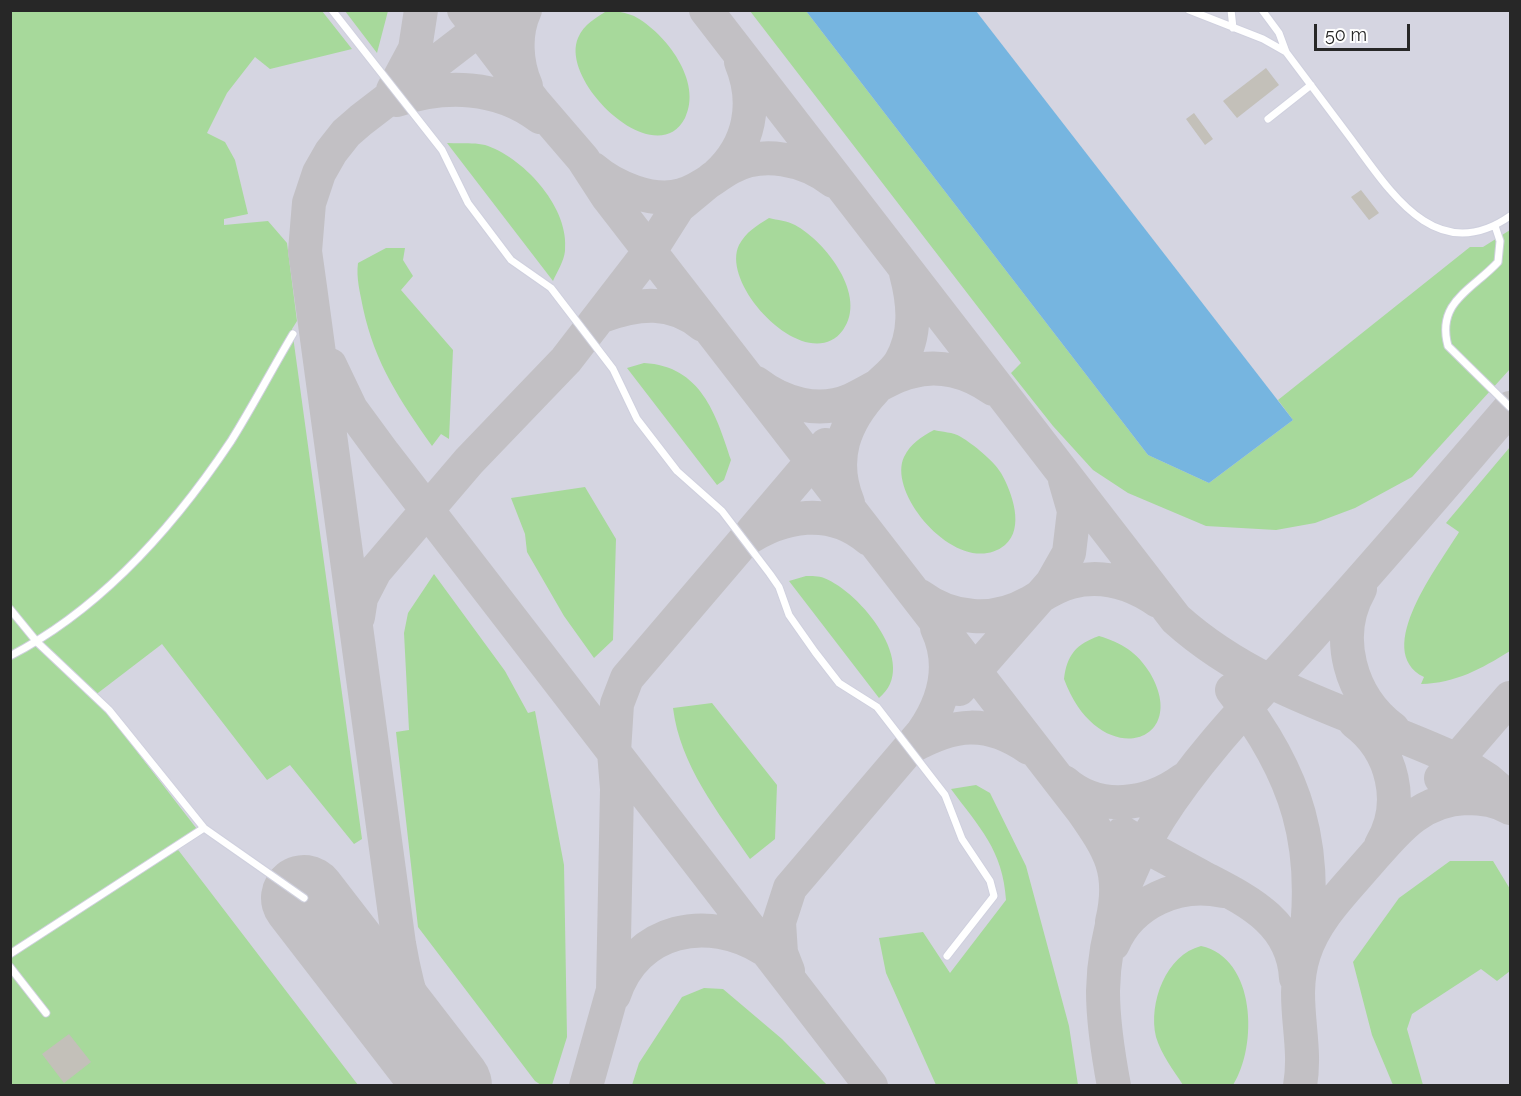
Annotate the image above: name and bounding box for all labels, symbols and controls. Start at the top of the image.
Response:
scale bar [1317,12,1413,50]
text: 50 m [1325,24,1367,45]

